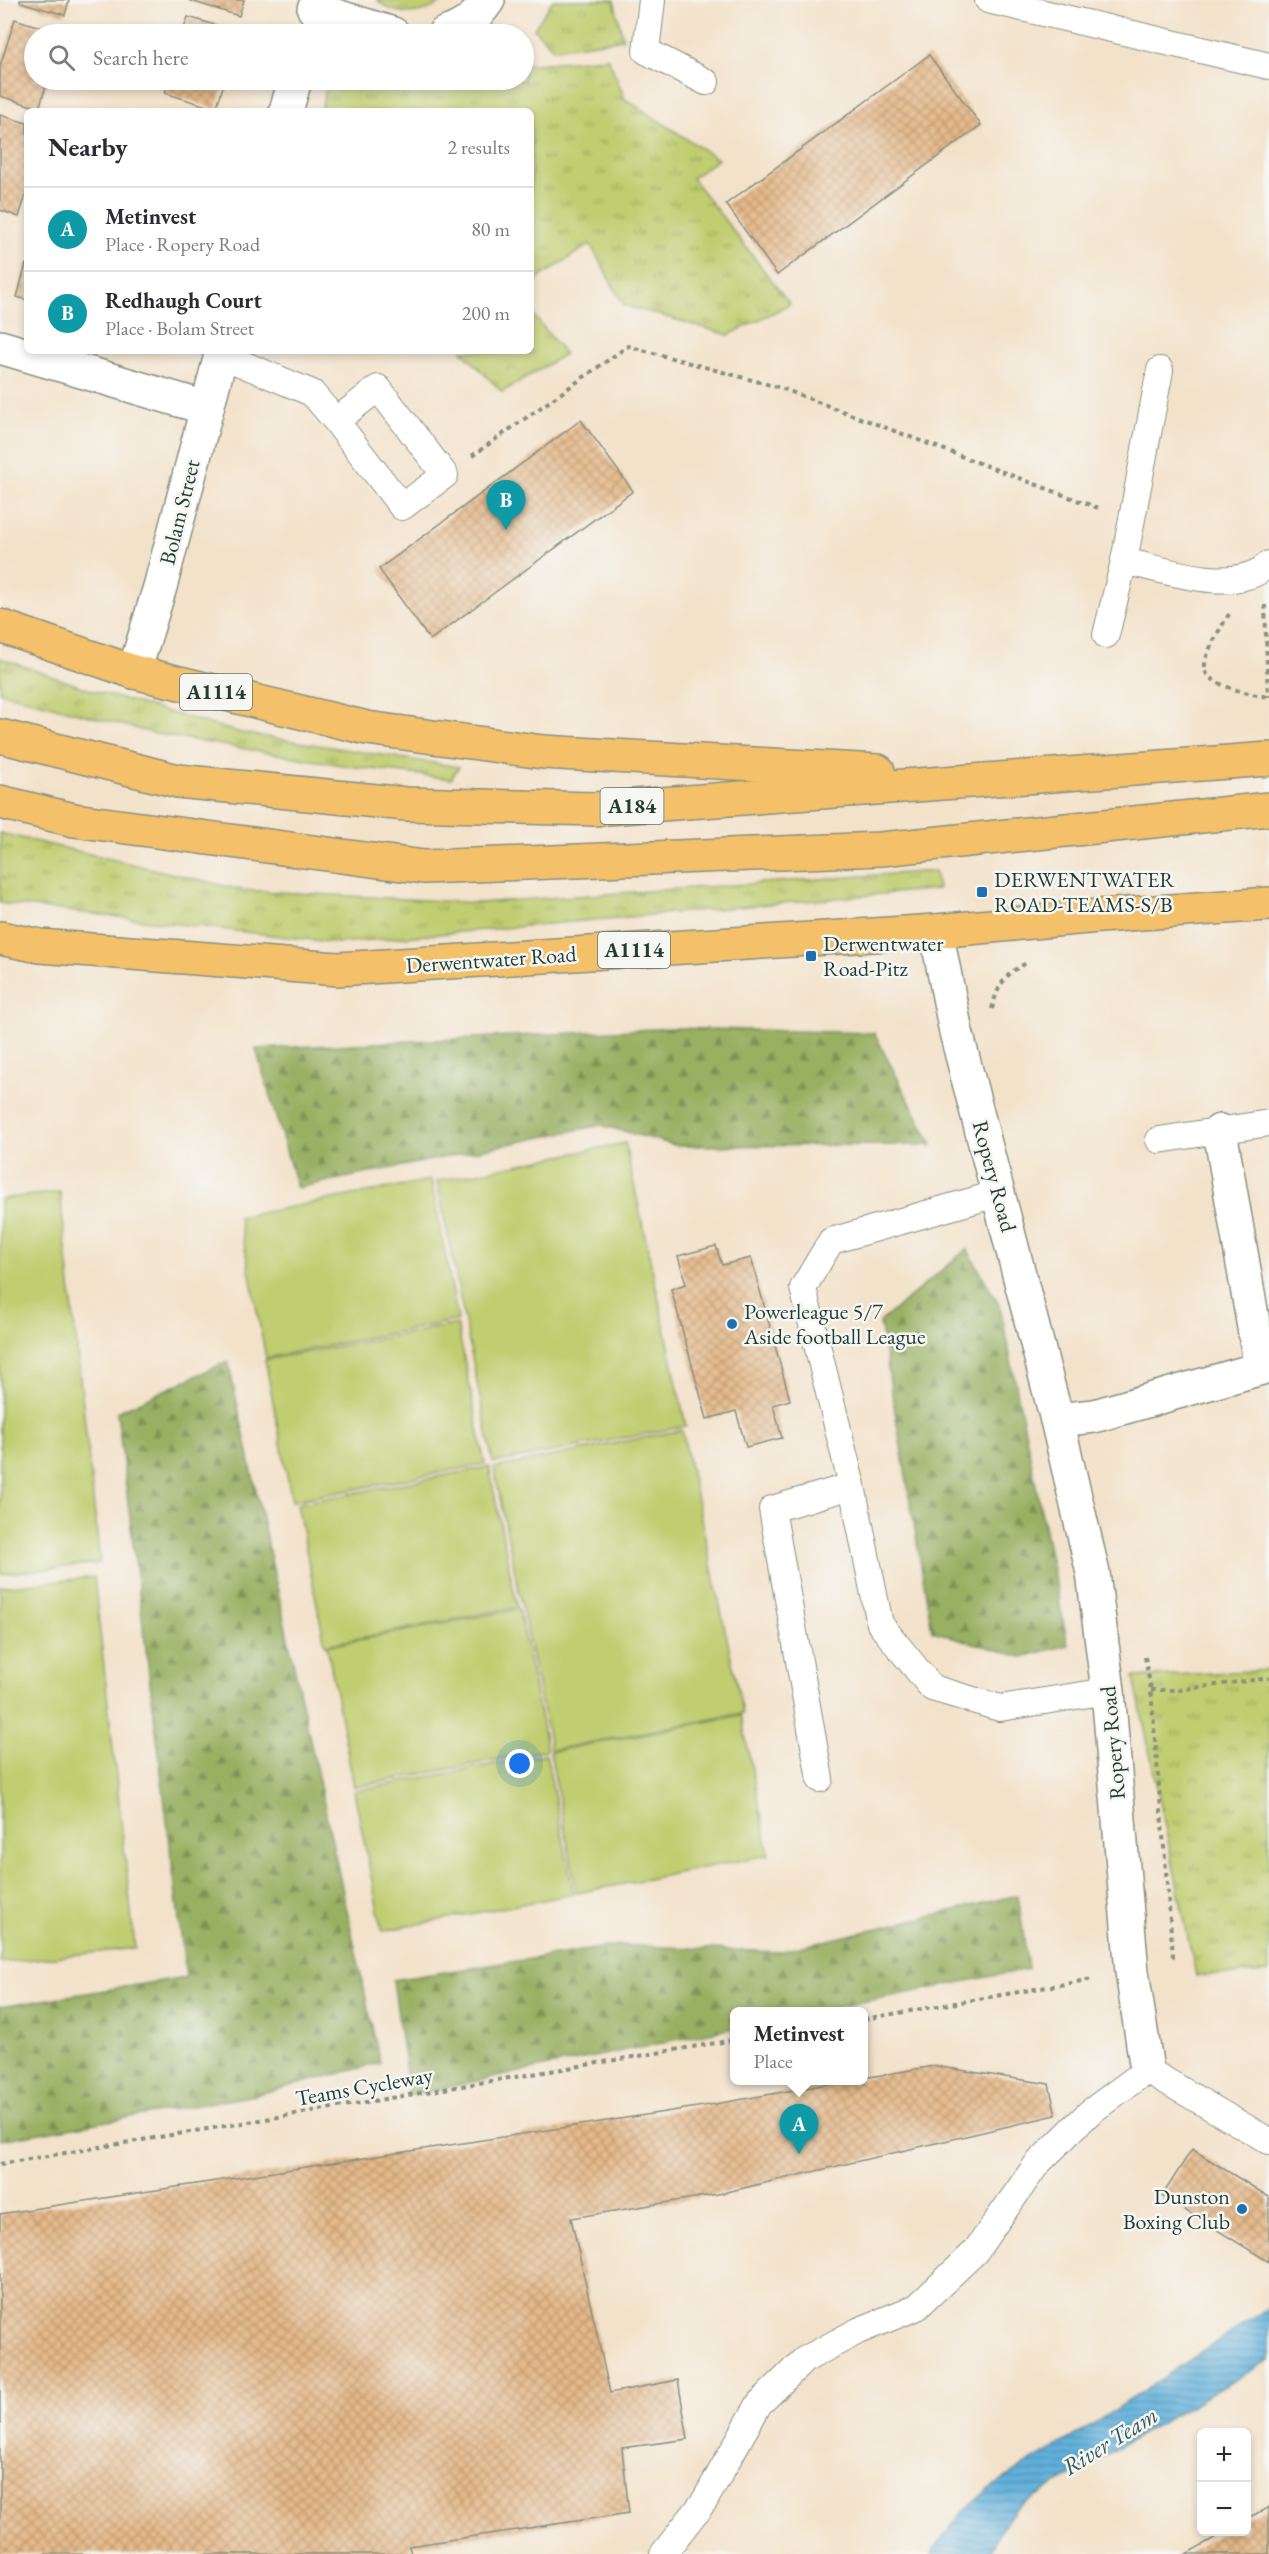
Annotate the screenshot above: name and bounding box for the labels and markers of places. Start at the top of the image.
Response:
pin: B [486,480,526,530]
place label: DERWENTWATER ROAD-TEAMS-S/B [994,865,1175,919]
marker: DERWENTWATER ROAD-TEAMS-S/B [975,885,989,899]
place label: Derwentwater Road-Pitz [823,929,944,983]
marker: Derwentwater Road-Pitz [804,949,818,963]
place label: Powerleague 5/7 Aside football League [743,1297,926,1351]
marker: Powerleague 5/7 Aside football League [725,1317,739,1331]
pin: A [780,2104,818,2154]
place label: Dunston Boxing Club [1123,2182,1230,2236]
marker: Dunston Boxing Club [1235,2202,1249,2216]

